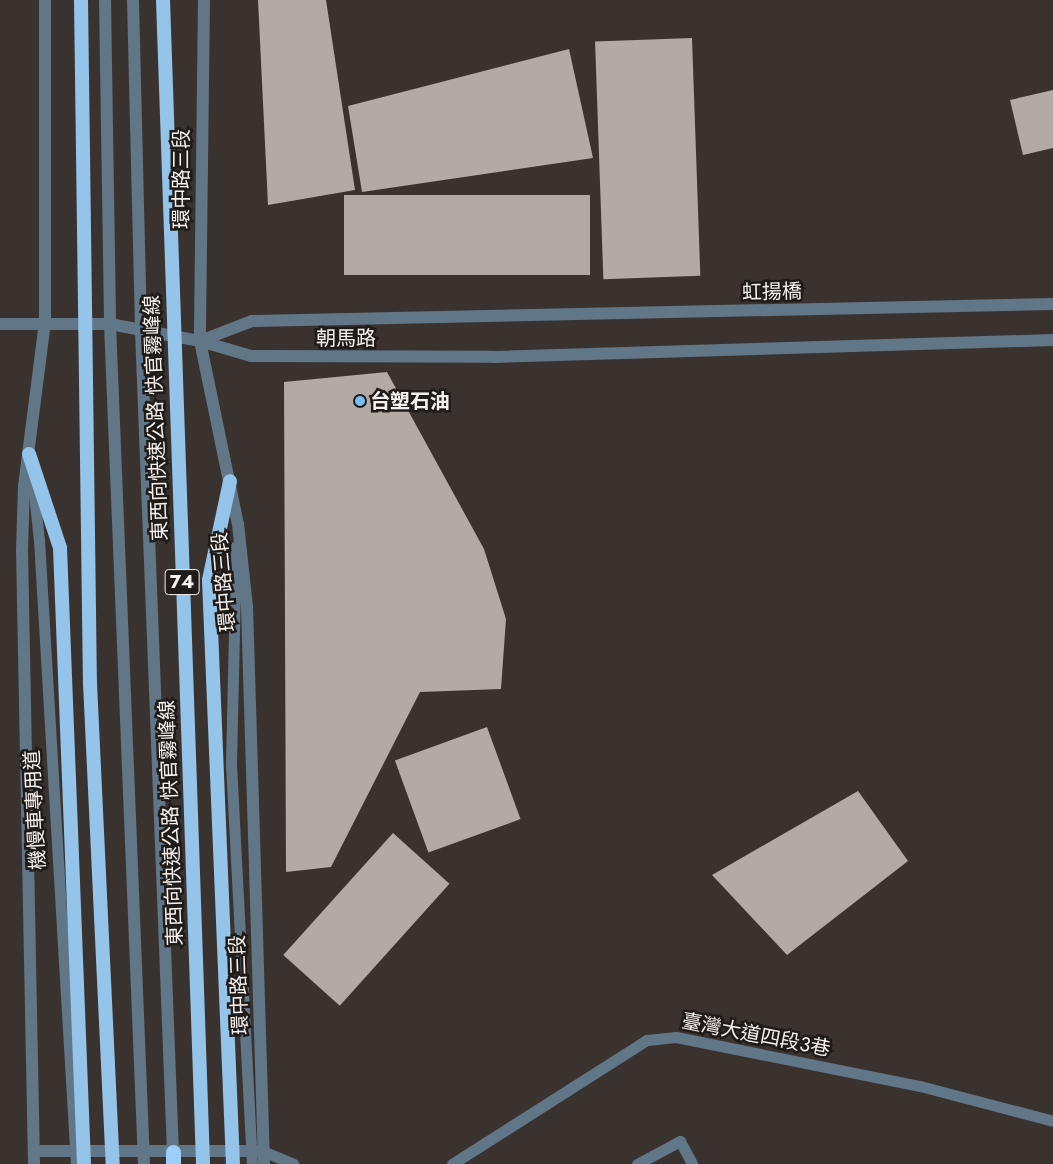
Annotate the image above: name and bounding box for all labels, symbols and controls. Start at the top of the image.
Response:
street label: 環中路三段 [169,129,193,229]
street label: 虹揚橋 [742,279,802,305]
street label: 東西向快速公路 快官霧峰線 [140,295,172,541]
street label: 朝馬路 [316,326,376,350]
place label: 台塑石油 [370,389,450,413]
marker: 台塑石油 [354,395,366,407]
street label: 環中路三段 [208,531,240,633]
road number: 74 [164,566,200,598]
street label: 東西向快速公路 快官霧峰線 [155,700,187,946]
street label: 機慢車專用道 [20,749,50,871]
street label: 環中路三段 [225,935,253,1035]
street label: 臺灣大道四段3巷 [680,1009,832,1061]

